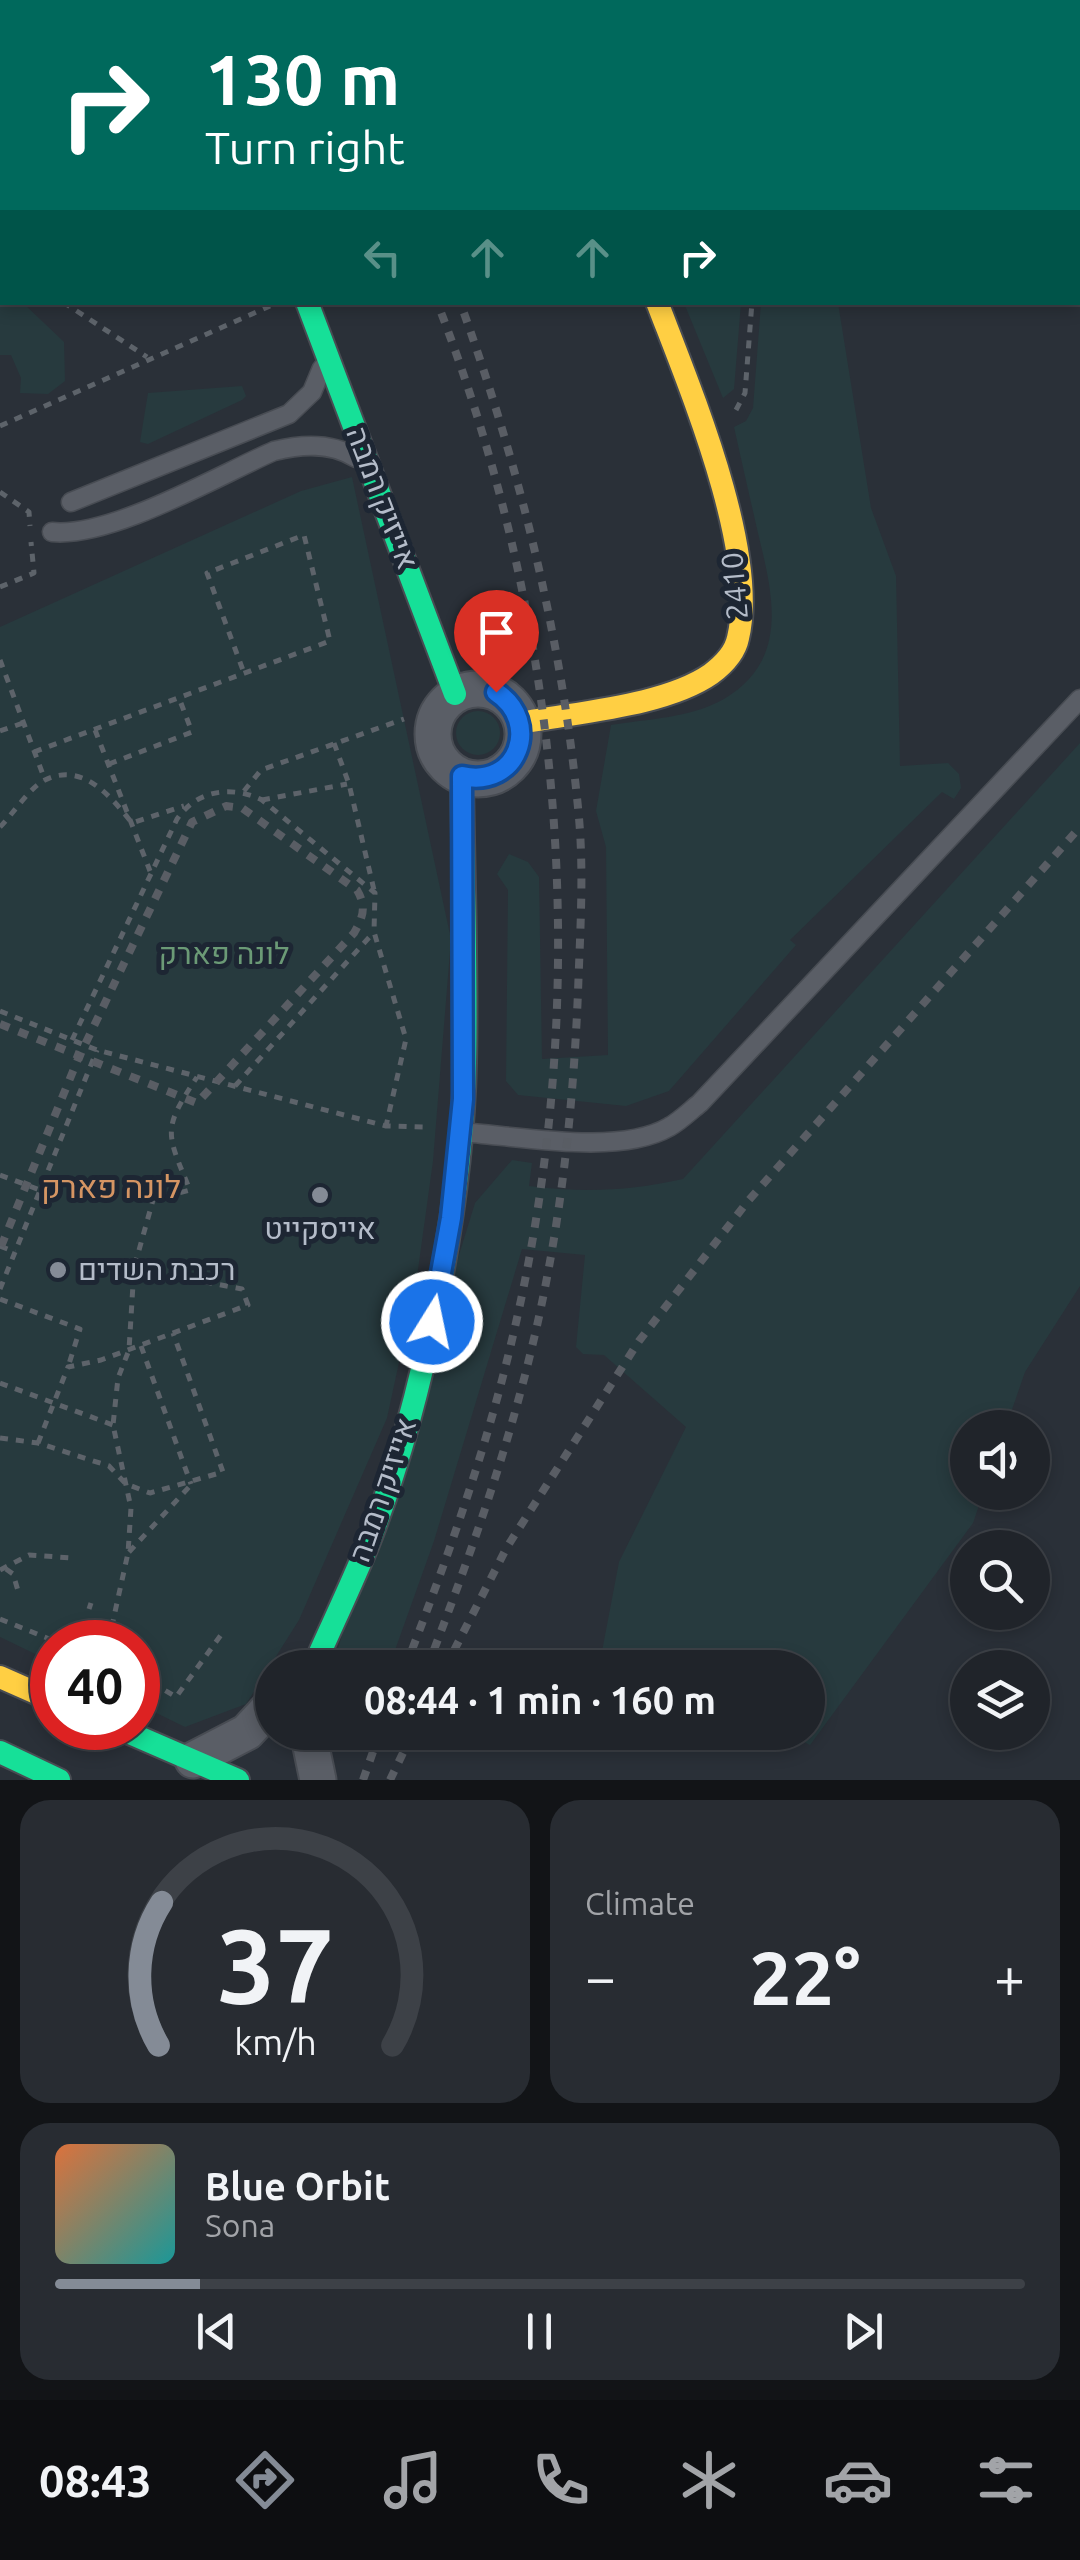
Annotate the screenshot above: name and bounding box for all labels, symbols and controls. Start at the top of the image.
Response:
icon: right [40,40,170,170]
text: 130 m [205,40,400,118]
text: Turn right [205,122,405,173]
icon: left [355,230,410,285]
icon: ahead [460,230,515,285]
icon: ahead [565,230,620,285]
icon: right [670,230,725,285]
street label: אייזיק רמבה [340,422,426,574]
street label: 2410 [714,551,754,621]
pin [454,590,539,693]
icon: arrive [469,605,524,660]
park label: לונה פארק [158,936,290,970]
district label: לונה פארק [41,1168,181,1204]
marker: אייסקייט [309,1184,331,1206]
place label: אייסקייט [264,1211,376,1245]
place label: רכבת השדים [78,1252,235,1286]
marker: רכבת השדים [47,1259,69,1281]
position arrow [380,1270,484,1374]
map controls [950,1410,1050,1750]
button: sound [950,1410,1050,1510]
street label: אייזיק רמבה [342,1413,423,1566]
button: search [950,1530,1050,1630]
speed limit sign: 40 [30,1620,160,1750]
button: layers [950,1650,1050,1750]
text: 08:44 · 1 min · 160 m [364,1679,716,1721]
text: Climate [585,1885,695,1921]
text: 37 [216,1906,334,2023]
text: 22° [749,1935,861,2019]
text: − [585,1946,616,2007]
text: + [994,1946,1025,2007]
text: km/h [234,2022,316,2062]
text: Blue Orbit [205,2165,390,2207]
text: Sona [205,2207,275,2243]
icon: previous [189,2304,244,2359]
icon: pause [512,2304,567,2359]
icon: next [836,2304,891,2359]
icon: directions [230,2445,300,2515]
icon: music [378,2445,448,2515]
icon: phone [526,2445,596,2515]
icon: climate [674,2445,744,2515]
icon: car [823,2445,893,2515]
icon: filters [971,2445,1041,2515]
text: 08:43 [39,2455,152,2506]

